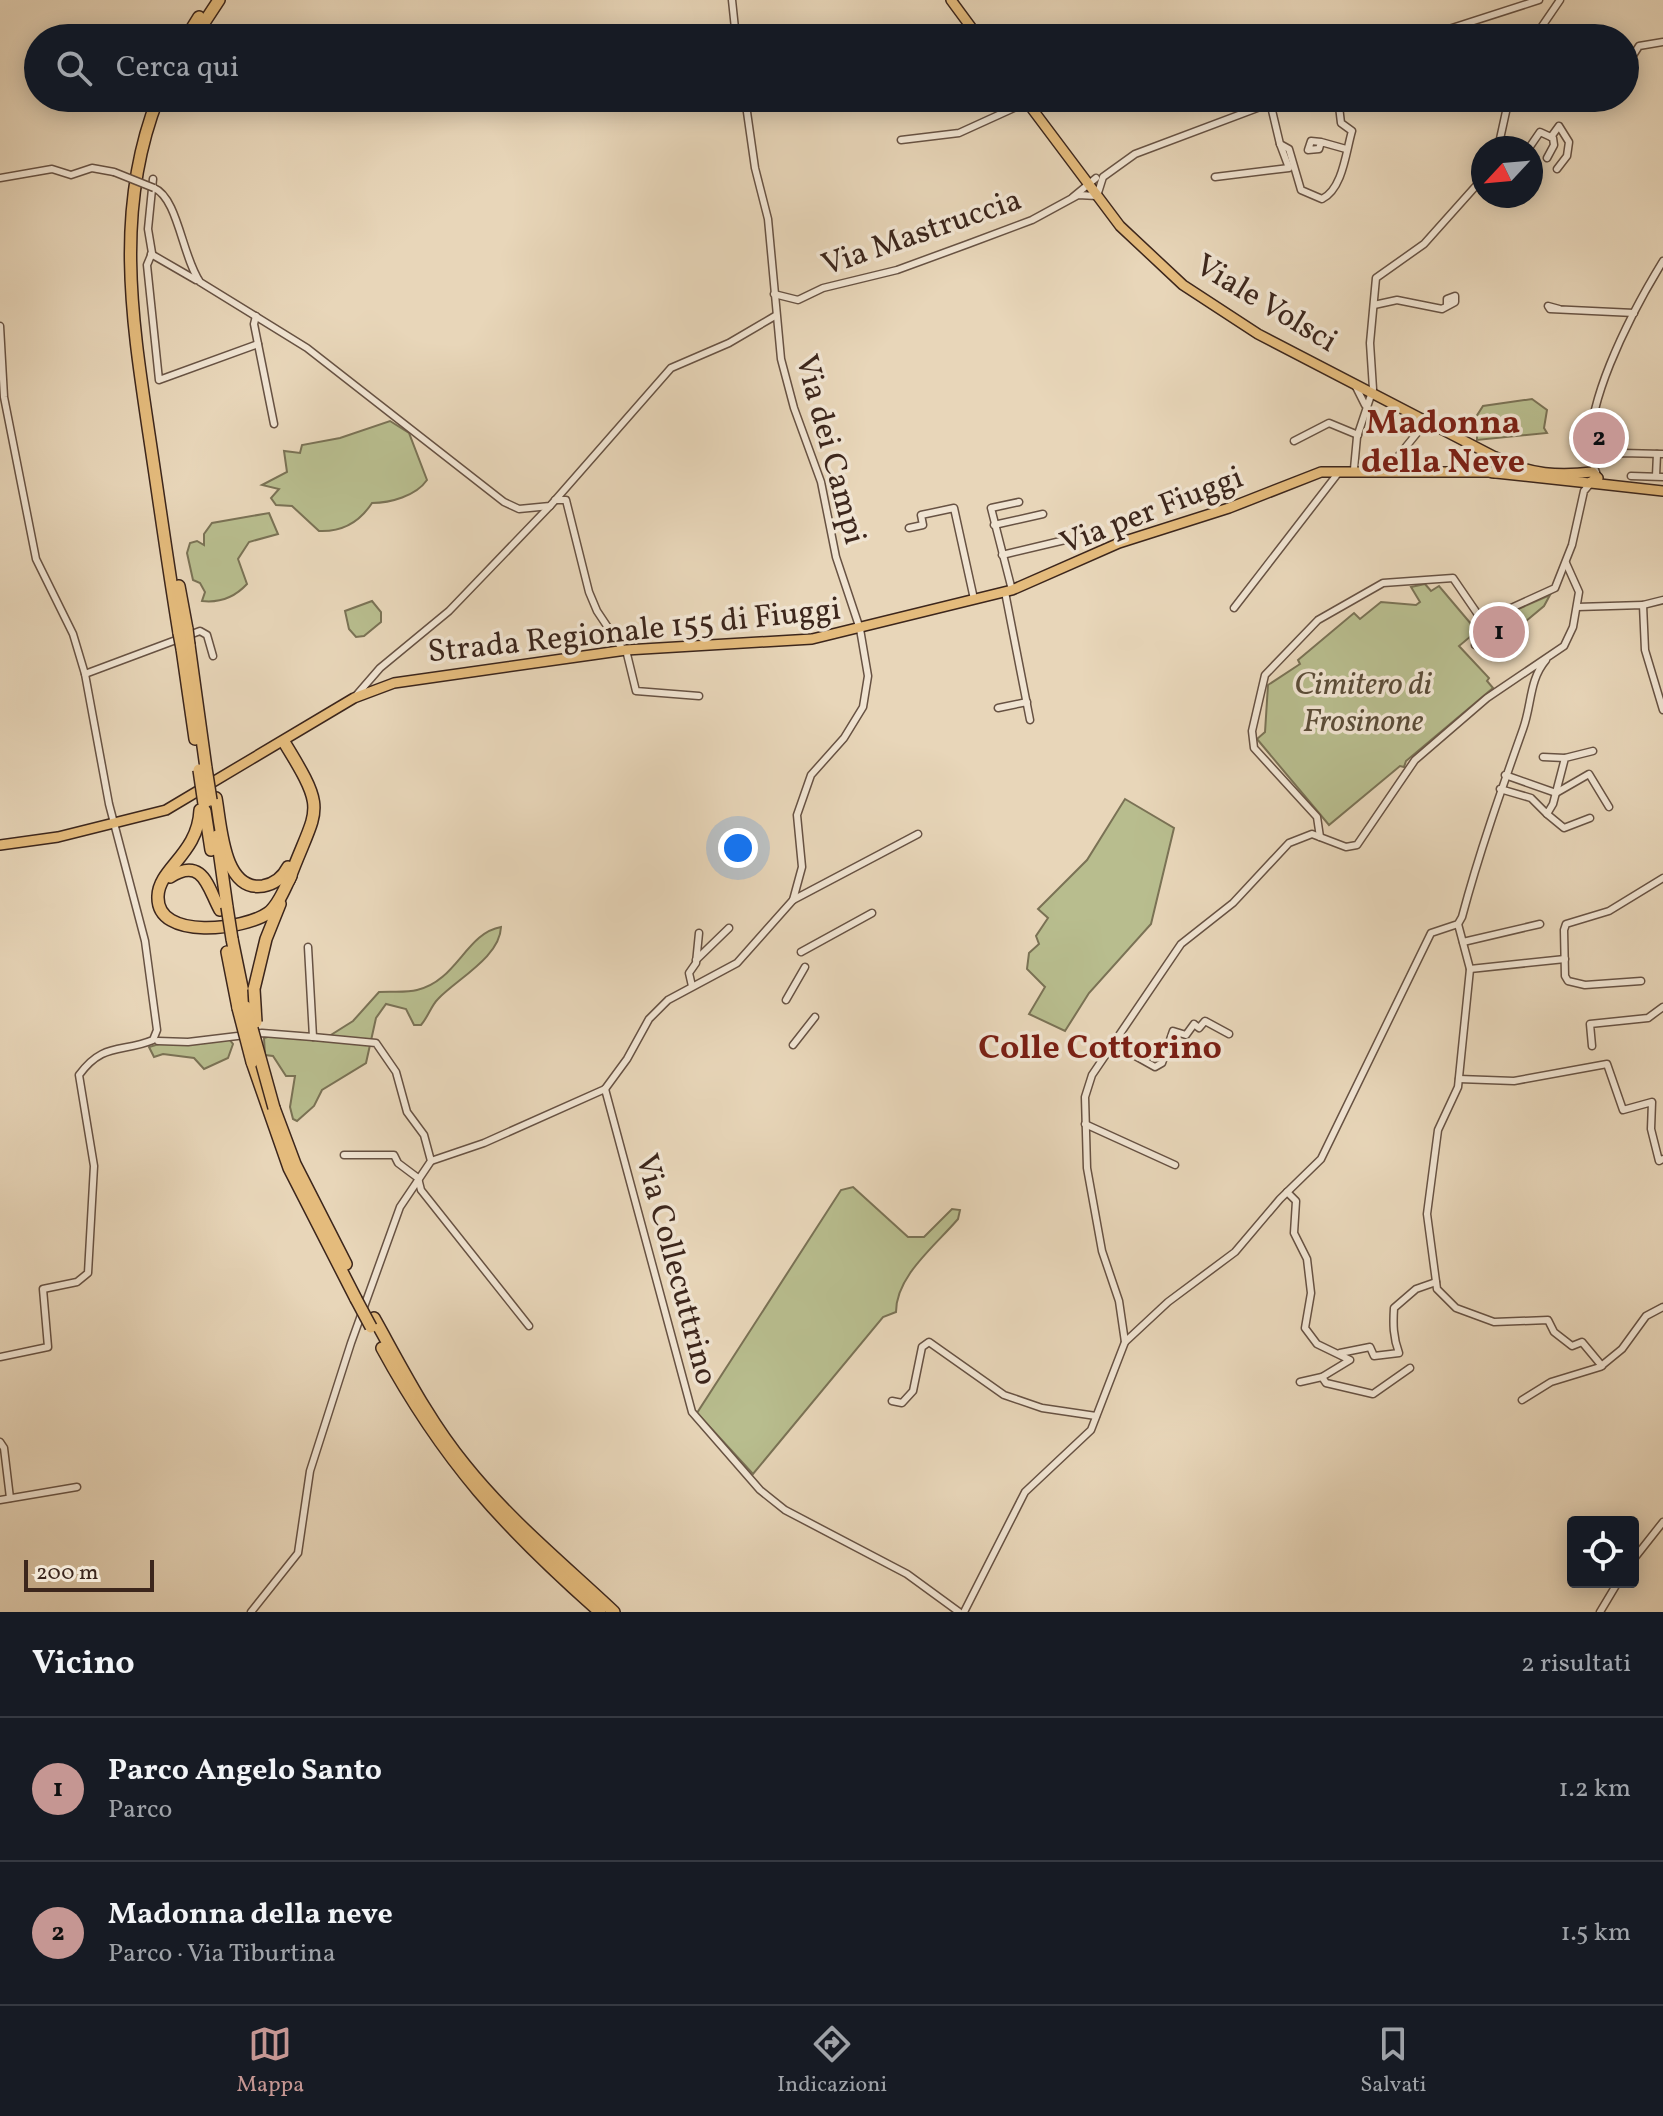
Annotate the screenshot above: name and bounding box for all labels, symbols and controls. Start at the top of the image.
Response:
search box [24,24,1639,112]
icon: search [52,46,96,90]
text: Cerca qui [116,47,239,89]
north arrow [1471,136,1543,208]
street label: Via Mastruccia [816,179,1028,289]
street label: Viale Volsci [1186,245,1345,364]
street label: Via dei Campi [783,350,876,550]
district label: Madonna della Neve [1361,401,1525,487]
pin: 2 [1573,408,1625,468]
street label: Via per Fiuggi [1054,457,1250,567]
street label: Strada Regionale 155 di Fiuggi [426,588,843,676]
pin: 1 [1473,602,1525,662]
park label: Cimitero di Frosinone [1294,664,1433,745]
your location [718,828,758,868]
district label: Colle Cottorino [978,1026,1222,1073]
street label: Via Collecuttrino [623,1149,727,1390]
map controls [1567,1516,1639,1588]
button: locate [1567,1516,1639,1588]
scale bar [24,1556,154,1592]
text: 200 m [36,1558,98,1589]
text: Vicino [32,1641,135,1688]
text: 2 risultati [1521,1646,1631,1682]
text: Parco Angelo Santo [108,1750,382,1792]
text: 1 [53,1771,63,1807]
text: 1.2 km [1558,1771,1631,1807]
text: Parco [108,1792,172,1828]
text: Madonna della neve [108,1894,393,1936]
text: 2 [51,1915,65,1951]
text: 1.5 km [1560,1915,1631,1951]
text: Parco · Via Tiburtina [108,1936,336,1972]
tab: Mappa [237,2022,304,2101]
tab: Indicazioni [777,2022,887,2101]
tab: Salvati [1360,2022,1426,2101]

